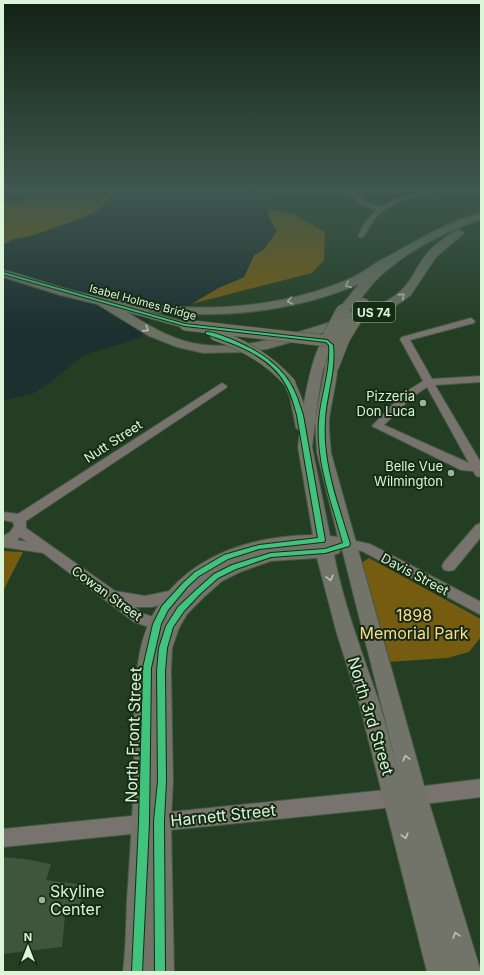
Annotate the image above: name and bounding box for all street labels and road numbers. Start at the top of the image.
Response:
street label: Isabel Holmes Bridge [88,281,198,323]
road number: US 74 [353,302,395,322]
street label: Nutt Street [81,416,145,466]
street label: Davis Street [379,550,451,598]
street label: Cowan Street [69,562,145,624]
street label: North 3rd Street [344,655,398,777]
street label: North Front Street [121,667,145,803]
street label: Harnett Street [169,800,277,830]

